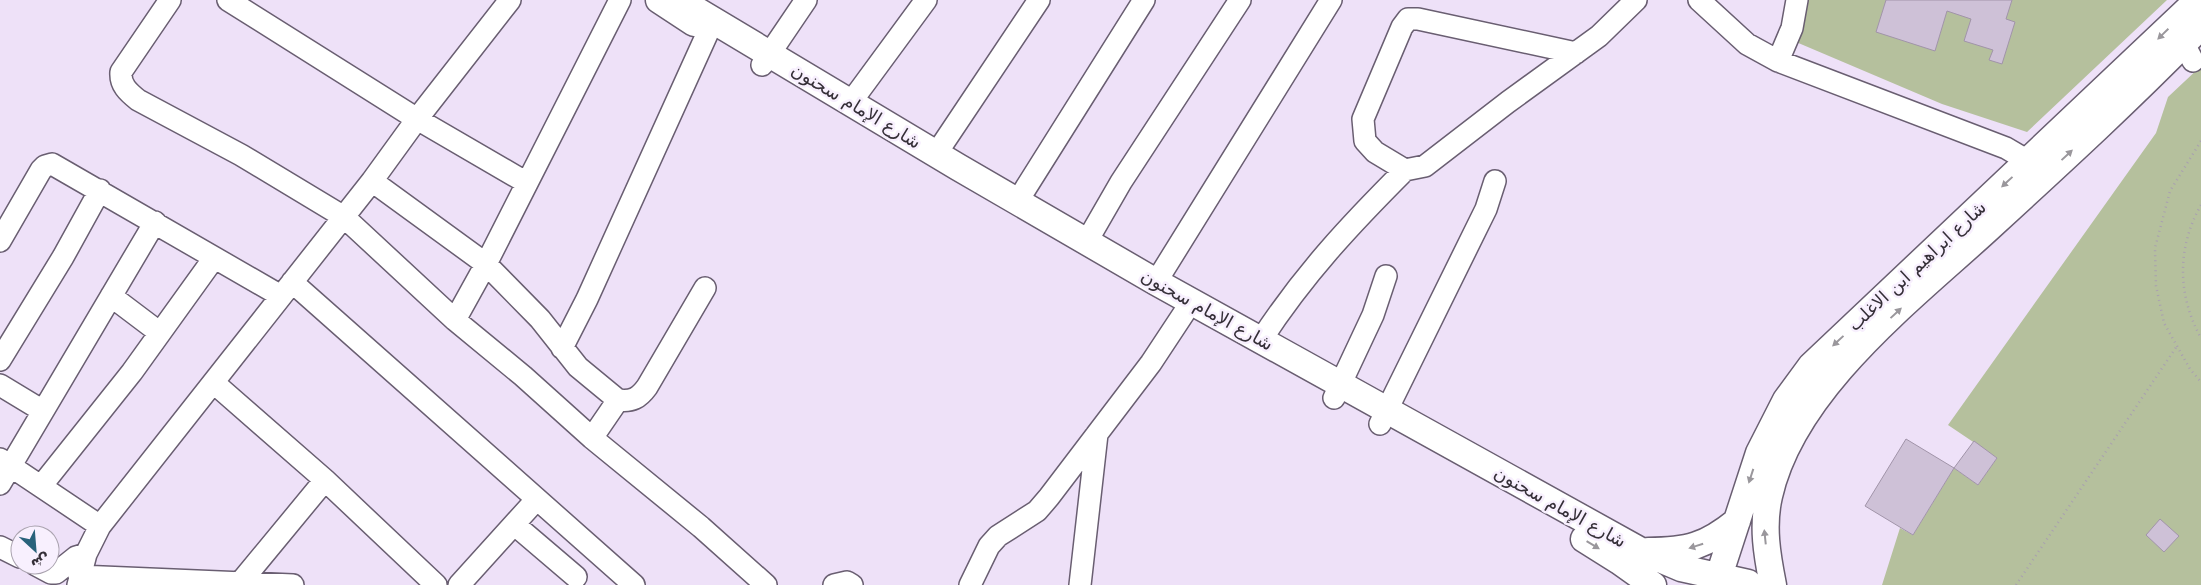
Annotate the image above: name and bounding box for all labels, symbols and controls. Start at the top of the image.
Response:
one-way arrow [2157,28,2169,40]
street label: شارع الإمام سحنون [787,59,925,153]
one-way arrow [2060,149,2072,161]
one-way arrow [2001,176,2013,188]
street label: شارع ابراهيم ابن الاغلب [1843,196,1991,336]
street label: شارع الإمام سحنون [1137,265,1277,355]
one-way arrow [1890,307,1902,319]
one-way arrow [1832,335,1844,347]
street label: شارع الإمام سحنون [1490,462,1630,552]
one-way arrow [1747,469,1755,484]
north arrow [10,525,60,575]
one-way arrow [1761,529,1769,545]
one-way arrow [1586,540,1599,549]
one-way arrow [1688,543,1703,551]
text: ش [29,550,53,573]

